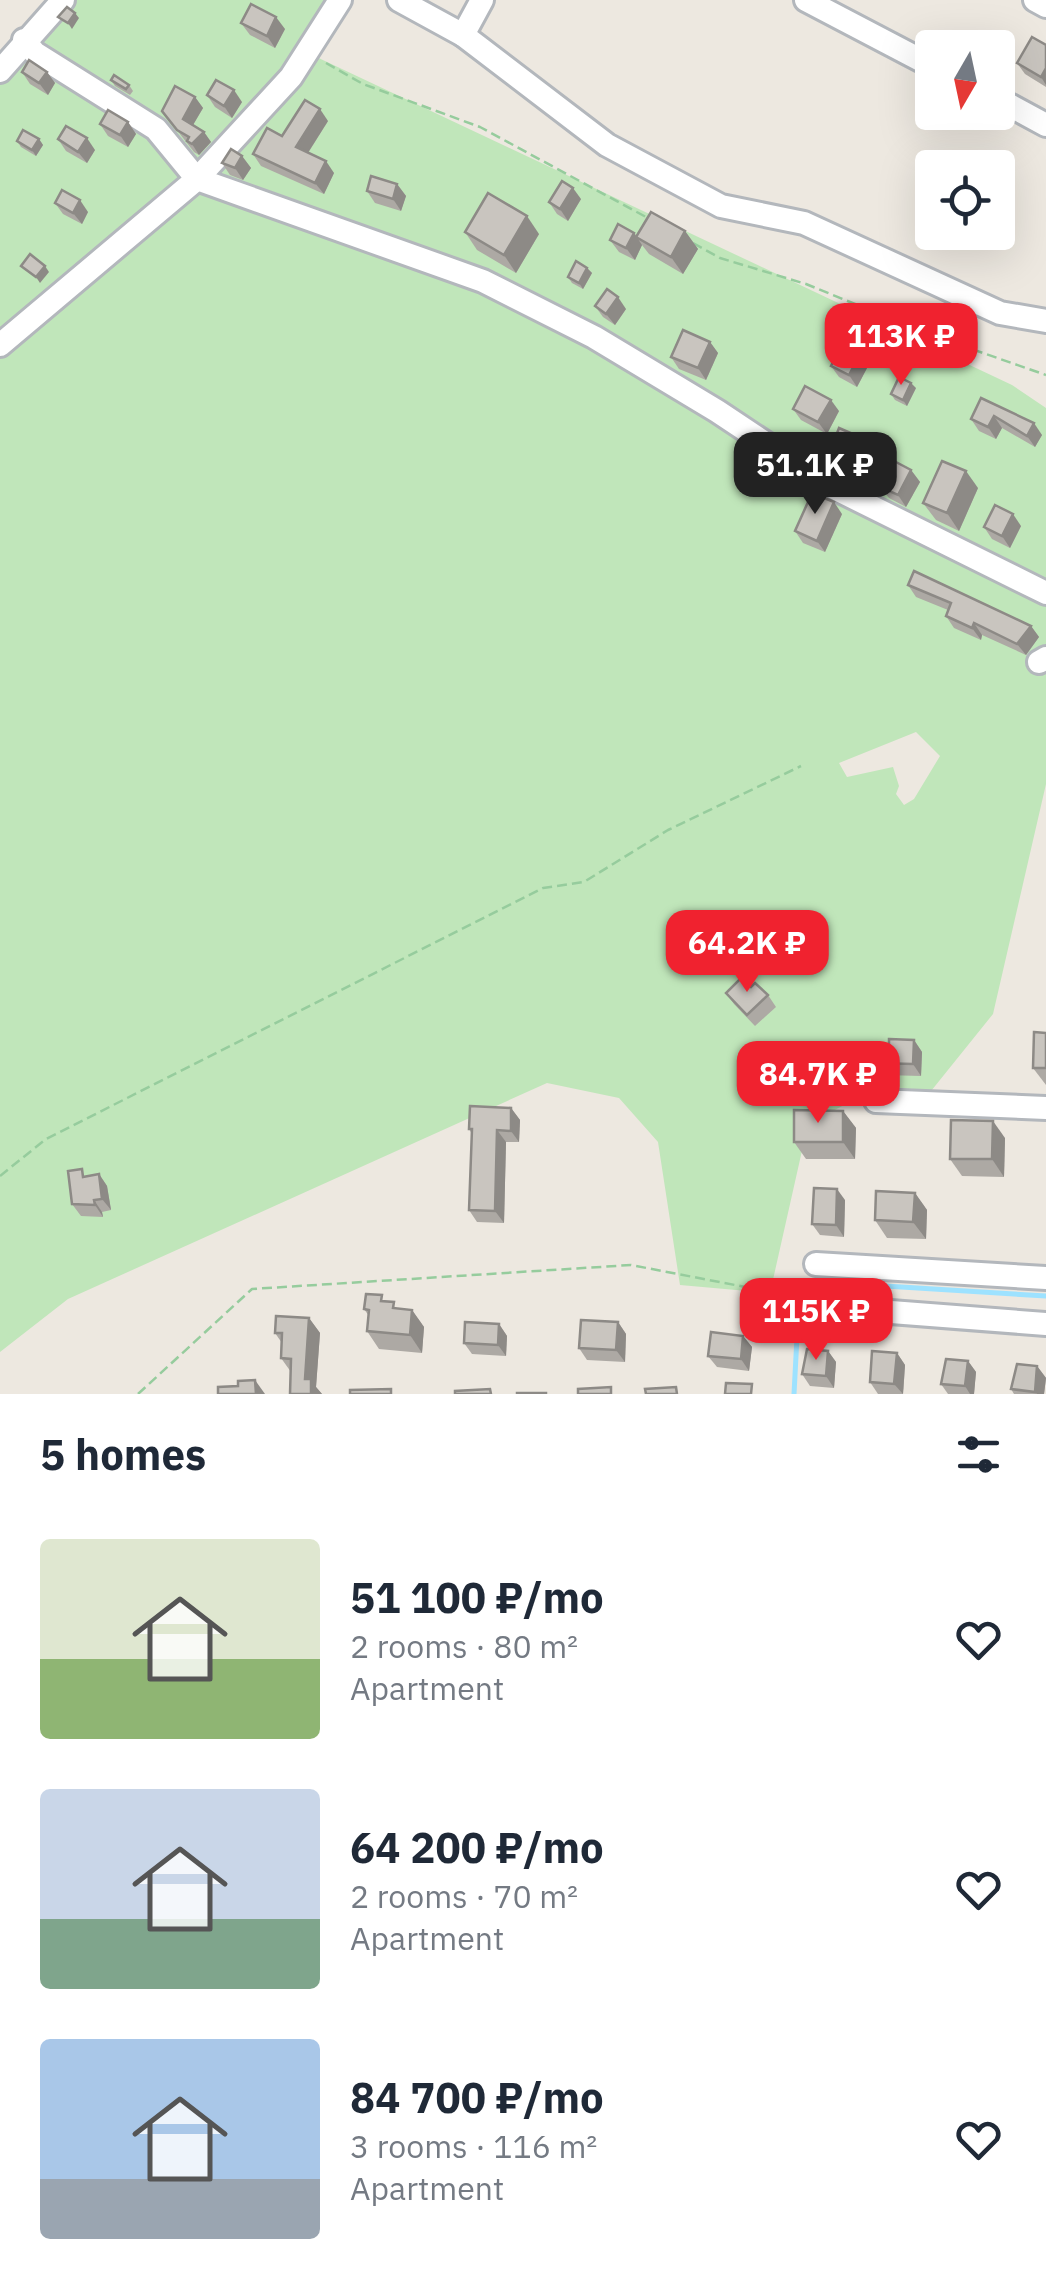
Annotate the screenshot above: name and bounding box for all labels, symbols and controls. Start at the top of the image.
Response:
north arrow [915,30,1015,130]
map controls [915,30,1015,250]
button: locate [915,150,1015,250]
pin: 113K ₽ [820,303,982,388]
text: 113K ₽ [847,314,955,356]
pin: 51.1K ₽ [723,432,907,517]
text: 51.1K ₽ [756,443,874,485]
pin: 64.2K ₽ [655,910,839,995]
text: 64.2K ₽ [688,921,806,963]
pin: 84.7K ₽ [726,1041,910,1126]
text: 84.7K ₽ [759,1052,877,1094]
pin: 115K ₽ [735,1278,897,1363]
text: 115K ₽ [762,1289,870,1331]
text: 5 homes [40,1427,206,1482]
icon: filters [951,1427,1006,1482]
text: 51 100 ₽/mo [350,1570,604,1625]
icon: home [120,1579,240,1699]
icon: heart [951,1612,1006,1667]
text: 2 rooms · 80 m² [350,1625,578,1667]
text: Apartment [350,1667,504,1709]
text: 64 200 ₽/mo [350,1820,604,1875]
icon: home [120,1829,240,1949]
icon: heart [951,1862,1006,1917]
text: 2 rooms · 70 m² [350,1875,578,1917]
text: Apartment [350,1917,504,1959]
text: 84 700 ₽/mo [350,2070,604,2125]
icon: home [120,2079,240,2199]
icon: heart [951,2112,1006,2167]
text: 3 rooms · 116 m² [350,2125,597,2167]
text: Apartment [350,2167,504,2209]

